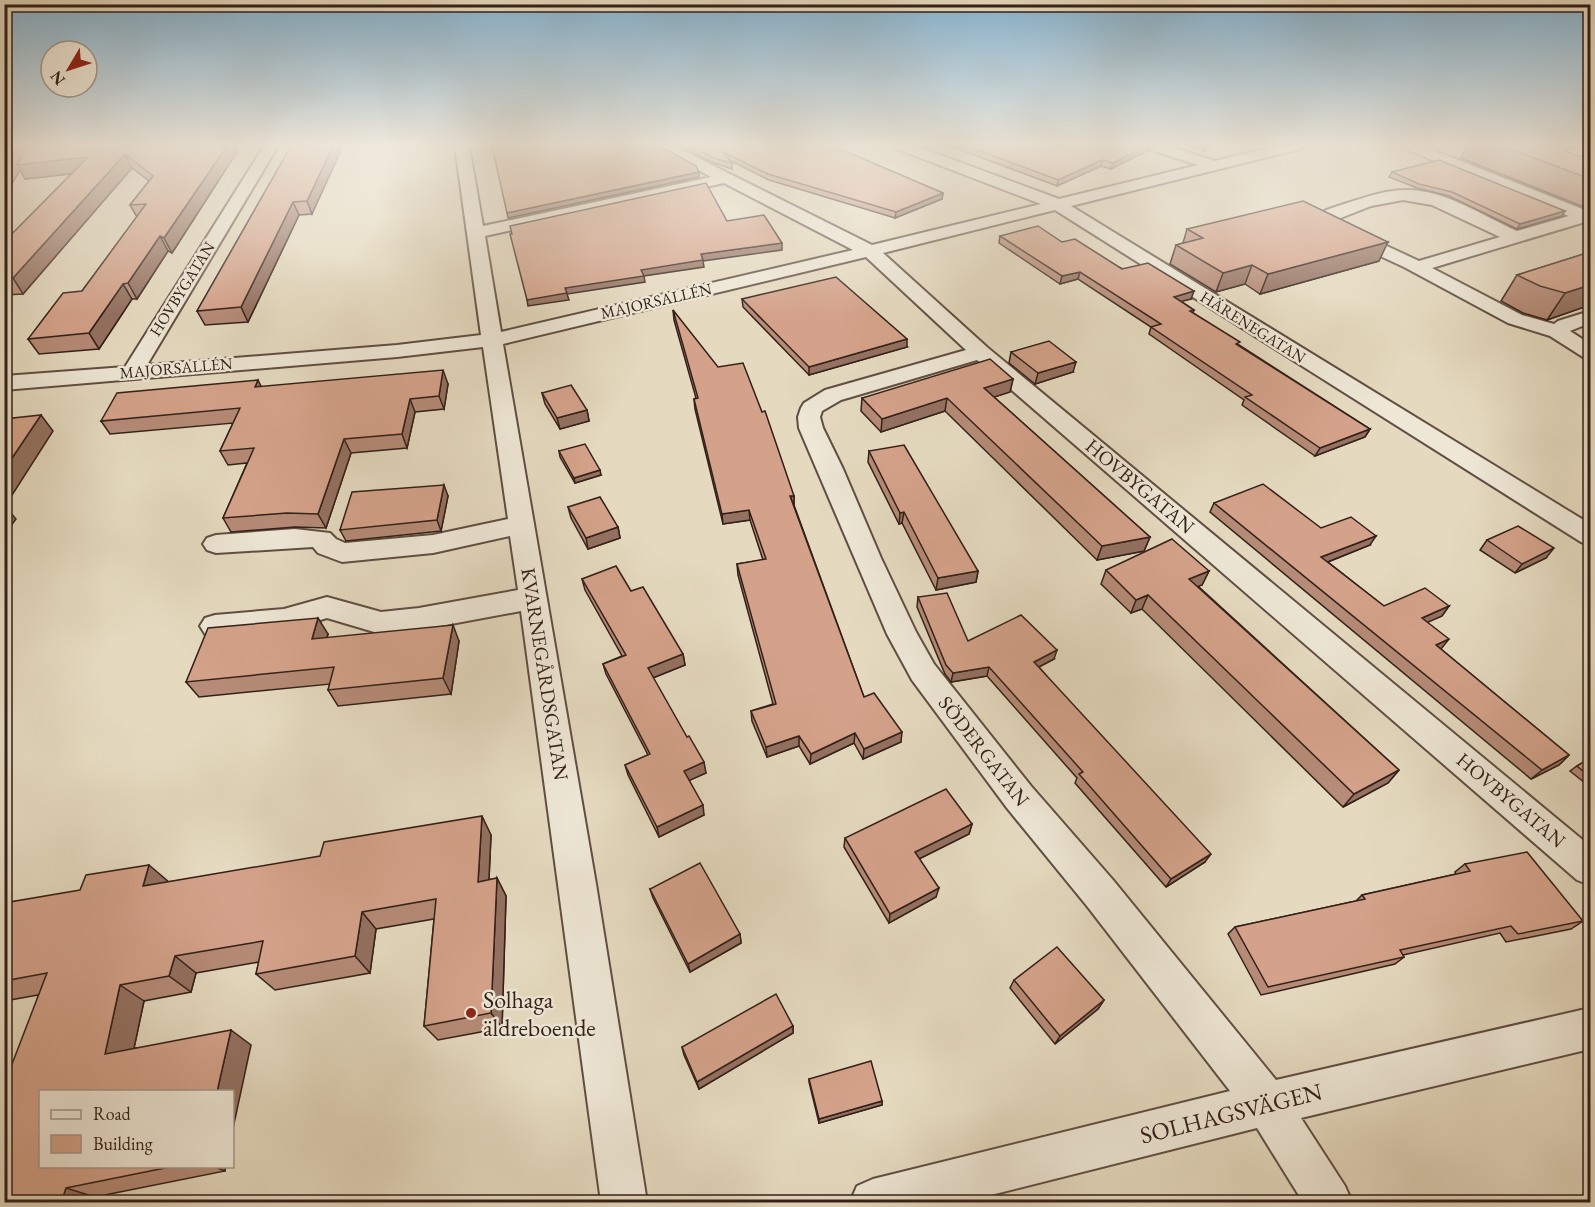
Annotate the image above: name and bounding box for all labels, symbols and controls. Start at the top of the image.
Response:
north arrow [39,39,99,99]
text: N [45,66,70,90]
street label: HOVBYGATAN [145,238,220,340]
street label: MAJORSALLÉN [598,278,714,324]
street label: HÄRENEGATAN [1196,286,1310,368]
street label: MAJORSALLÉN [119,353,234,383]
street label: HOVBYGATAN [1080,433,1200,539]
street label: KVARNEGÅRDSGATAN [515,566,575,782]
street label: SÖDERGATAN [933,691,1035,812]
street label: HOVBYGATAN [1451,747,1571,853]
place label: Solhaga äldreboende [483,984,596,1043]
marker: Solhaga äldreboende [464,1006,478,1020]
street label: SOLHAGSVÄGEN [1137,1075,1325,1151]
legend [39,1090,234,1168]
text: Road [93,1102,132,1125]
text: Building [93,1132,153,1155]

